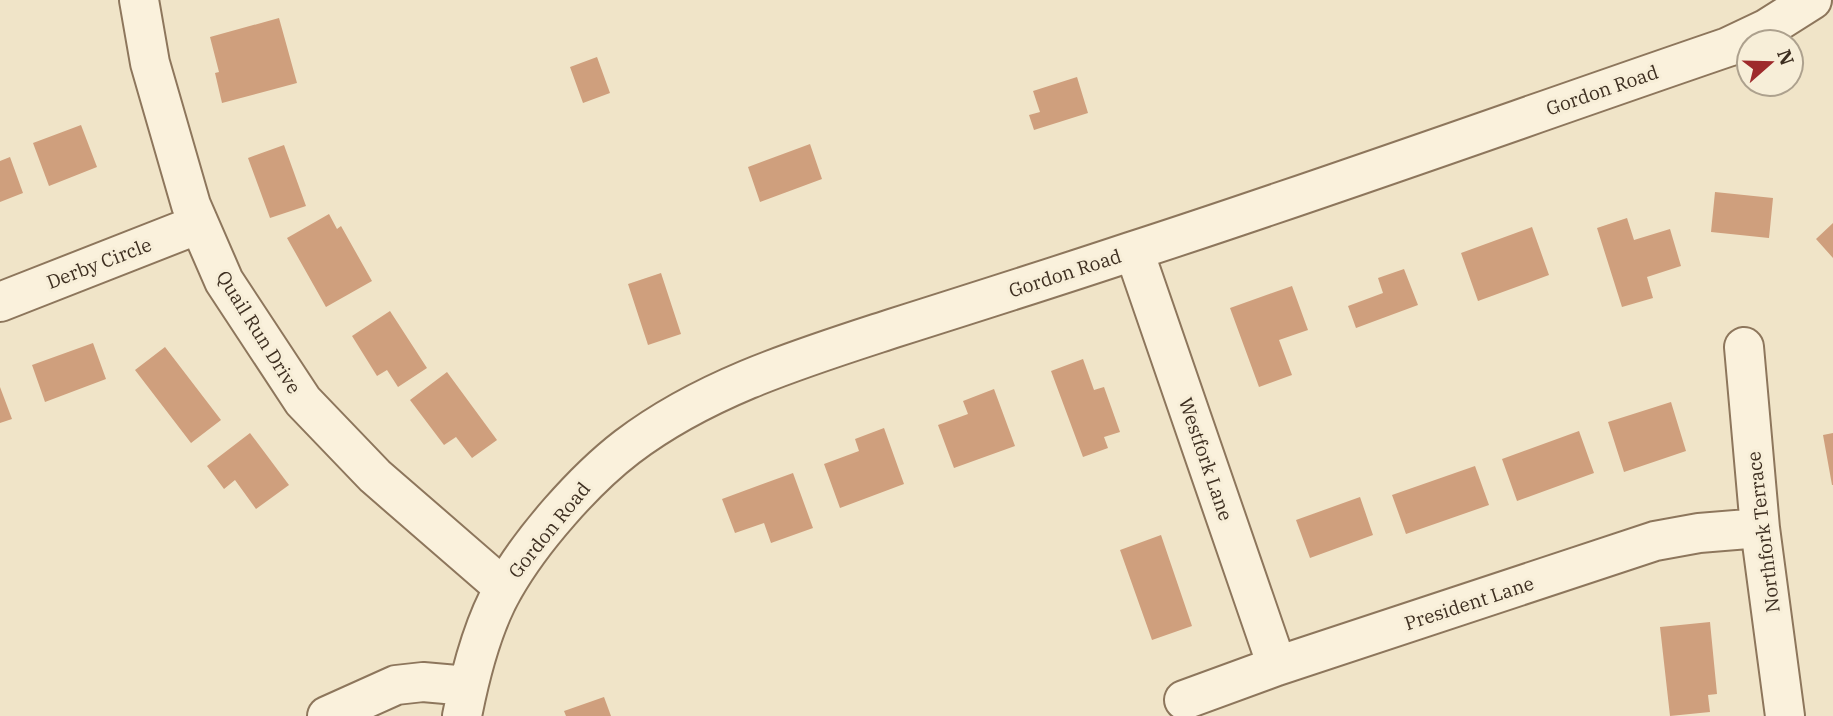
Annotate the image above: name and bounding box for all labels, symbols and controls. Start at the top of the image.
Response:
north arrow [1735,28,1805,98]
text: N [1772,46,1800,68]
street label: Gordon Road [1543,60,1661,120]
street label: Derby Circle [43,232,155,294]
street label: Gordon Road [1006,244,1124,302]
street label: Quail Run Drive [212,266,306,398]
street label: Westfork Lane [1174,394,1238,524]
street label: Northfork Terrace [1741,450,1785,614]
street label: Gordon Road [503,477,595,583]
street label: President Lane [1401,571,1537,635]

